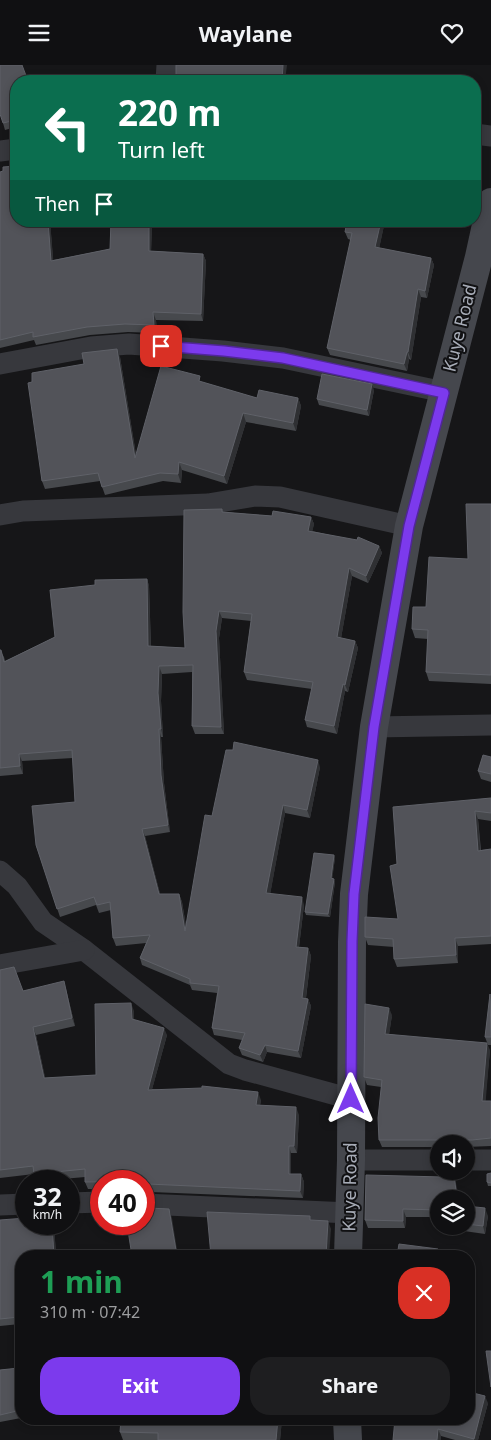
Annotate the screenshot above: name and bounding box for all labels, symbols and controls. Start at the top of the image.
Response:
text: Waylane [199,18,292,48]
icon: menu [25,19,53,47]
icon: heart [438,19,466,47]
text: 220 m [118,89,221,136]
icon: left [35,95,100,160]
text: Turn left [118,134,205,164]
icon: arrive [90,190,118,218]
text: Then [35,191,80,217]
street label: Kuye Road [437,281,482,374]
pin [140,325,182,367]
icon: arrive [147,332,175,360]
position arrow [324,1072,376,1124]
map controls [430,1135,475,1235]
button: sound [430,1135,475,1180]
street label: Kuye Road [336,1142,362,1232]
speed limit sign: 40 [90,1170,155,1235]
text: 32 [33,1179,62,1213]
button: layers [430,1190,475,1235]
text: km/h [33,1206,62,1223]
text: 1 min [40,1261,123,1302]
button: close [398,1267,450,1319]
text: 310 m · 07:42 [40,1301,140,1323]
button: Exit [40,1357,240,1415]
button: Share [250,1357,450,1415]

